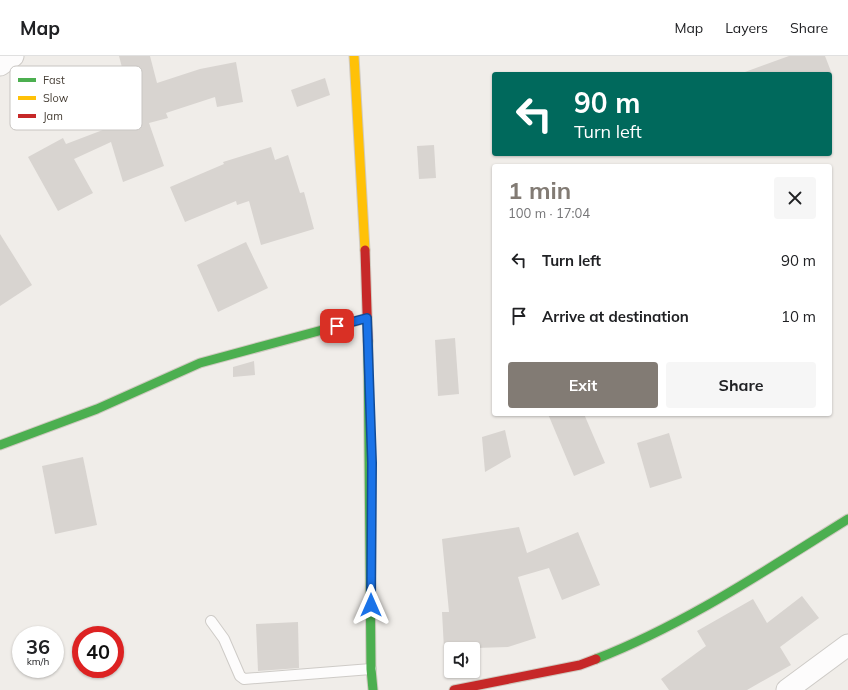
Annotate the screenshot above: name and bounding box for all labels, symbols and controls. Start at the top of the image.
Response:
text: Map [20,16,60,40]
text: Map [674,19,703,37]
text: Layers [725,19,768,37]
text: Share [790,19,828,37]
legend [10,66,142,130]
text: Fast [43,73,65,87]
text: 90 m [574,85,640,120]
icon: left [508,88,560,140]
text: Slow [43,91,69,105]
text: Jam [43,109,63,123]
text: Turn left [574,120,642,143]
text: 1 min [508,175,571,205]
button: close [774,177,816,219]
text: 100 m · 17:04 [508,205,590,221]
icon: left [508,249,530,271]
text: Turn left [542,251,601,270]
text: 90 m [781,251,816,270]
icon: arrive [508,305,530,327]
text: Arrive at destination [542,307,689,326]
text: 10 m [781,307,816,326]
pin [320,309,354,343]
icon: arrive [326,315,348,337]
button: Exit [508,362,658,408]
button: Share [666,362,816,408]
position arrow [350,584,392,626]
speed limit sign: 40 [72,626,124,678]
text: 36 [26,634,50,659]
map controls [444,642,480,678]
button: sound [444,642,480,678]
text: km/h [27,655,49,668]

